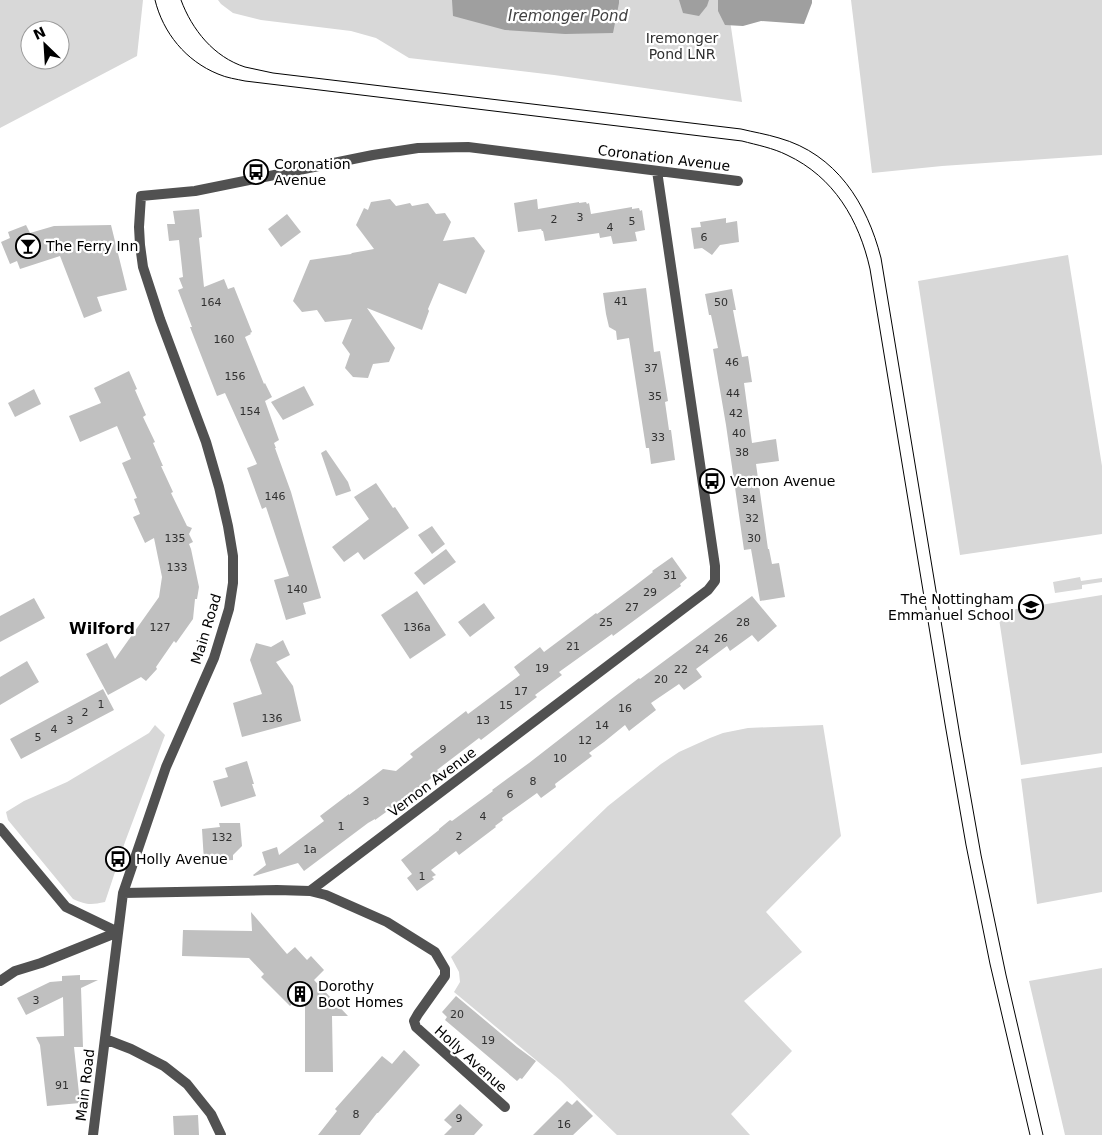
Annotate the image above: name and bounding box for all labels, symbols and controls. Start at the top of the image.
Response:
water label: Iremonger Pond [508,7,628,25]
north arrow [20,20,70,70]
text: N [31,23,48,43]
park label: Iremonger Pond LNR [646,30,719,62]
street label: Coronation Avenue [597,142,731,174]
place label: Coronation Avenue [274,156,351,188]
bus stop icon: Coronation Avenue [243,159,269,185]
house number: 3 [577,211,584,224]
house number: 2 [551,213,558,226]
house number: 5 [629,215,636,228]
house number: 4 [607,221,614,234]
house number: 6 [701,231,708,244]
bar icon: The Ferry Inn [15,233,41,259]
place label: The Ferry Inn [45,238,138,254]
house number: 41 [614,295,628,308]
house number: 164 [201,296,222,309]
house number: 50 [714,296,728,309]
house number: 160 [214,333,235,346]
house number: 46 [725,356,739,369]
house number: 37 [644,362,658,375]
house number: 156 [225,370,246,383]
house number: 44 [726,387,740,400]
house number: 35 [648,390,662,403]
house number: 154 [240,405,261,418]
house number: 42 [729,407,743,420]
house number: 40 [732,427,746,440]
house number: 33 [651,431,665,444]
house number: 38 [735,446,749,459]
bus stop icon: Vernon Avenue [699,468,725,494]
place label: Vernon Avenue [730,473,835,489]
house number: 146 [265,490,286,503]
house number: 34 [742,493,756,506]
house number: 32 [745,512,759,525]
house number: 135 [165,532,186,545]
house number: 30 [747,532,761,545]
house number: 133 [167,561,188,574]
house number: 31 [663,569,677,582]
house number: 140 [287,583,308,596]
house number: 29 [643,586,657,599]
place label: The Nottingham Emmanuel School [888,591,1014,623]
street label: Main Road [188,592,224,666]
school or university icon: The Nottingham Emmanuel School [1018,594,1044,620]
house number: 27 [625,601,639,614]
house number: 25 [599,616,613,629]
house number: 28 [736,616,750,629]
district label: Wilford [69,619,135,638]
house number: 127 [150,621,171,634]
house number: 136a [403,621,431,634]
house number: 26 [714,632,728,645]
house number: 21 [566,640,580,653]
house number: 24 [695,643,709,656]
house number: 19 [535,662,549,675]
house number: 22 [674,663,688,676]
house number: 20 [654,673,668,686]
house number: 17 [514,685,528,698]
house number: 1 [98,698,105,711]
house number: 15 [499,699,513,712]
house number: 16 [618,702,632,715]
house number: 2 [82,706,89,719]
house number: 136 [262,712,283,725]
house number: 3 [67,714,74,727]
house number: 13 [476,714,490,727]
house number: 14 [595,719,609,732]
house number: 4 [51,723,58,736]
house number: 5 [35,731,42,744]
house number: 12 [578,734,592,747]
house number: 9 [440,743,447,756]
street label: Vernon Avenue [385,744,479,820]
house number: 10 [553,752,567,765]
house number: 8 [530,775,537,788]
house number: 6 [507,788,514,801]
house number: 3 [363,795,370,808]
house number: 4 [480,810,487,823]
house number: 1 [338,820,345,833]
house number: 2 [456,830,463,843]
house number: 132 [212,831,233,844]
house number: 1a [303,843,317,856]
bus stop icon: Holly Avenue [105,846,131,872]
place label: Holly Avenue [136,851,228,867]
house number: 1 [419,870,426,883]
place label: Dorothy Boot Homes [318,978,403,1010]
building icon: Dorothy Boot Homes [287,981,313,1007]
house number: 3 [33,994,40,1007]
house number: 20 [450,1008,464,1021]
street label: Holly Avenue [432,1022,510,1096]
house number: 19 [481,1034,495,1047]
street label: Main Road [73,1048,97,1122]
house number: 91 [55,1079,69,1092]
house number: 8 [353,1108,360,1121]
house number: 9 [456,1112,463,1125]
house number: 16 [557,1118,571,1131]

